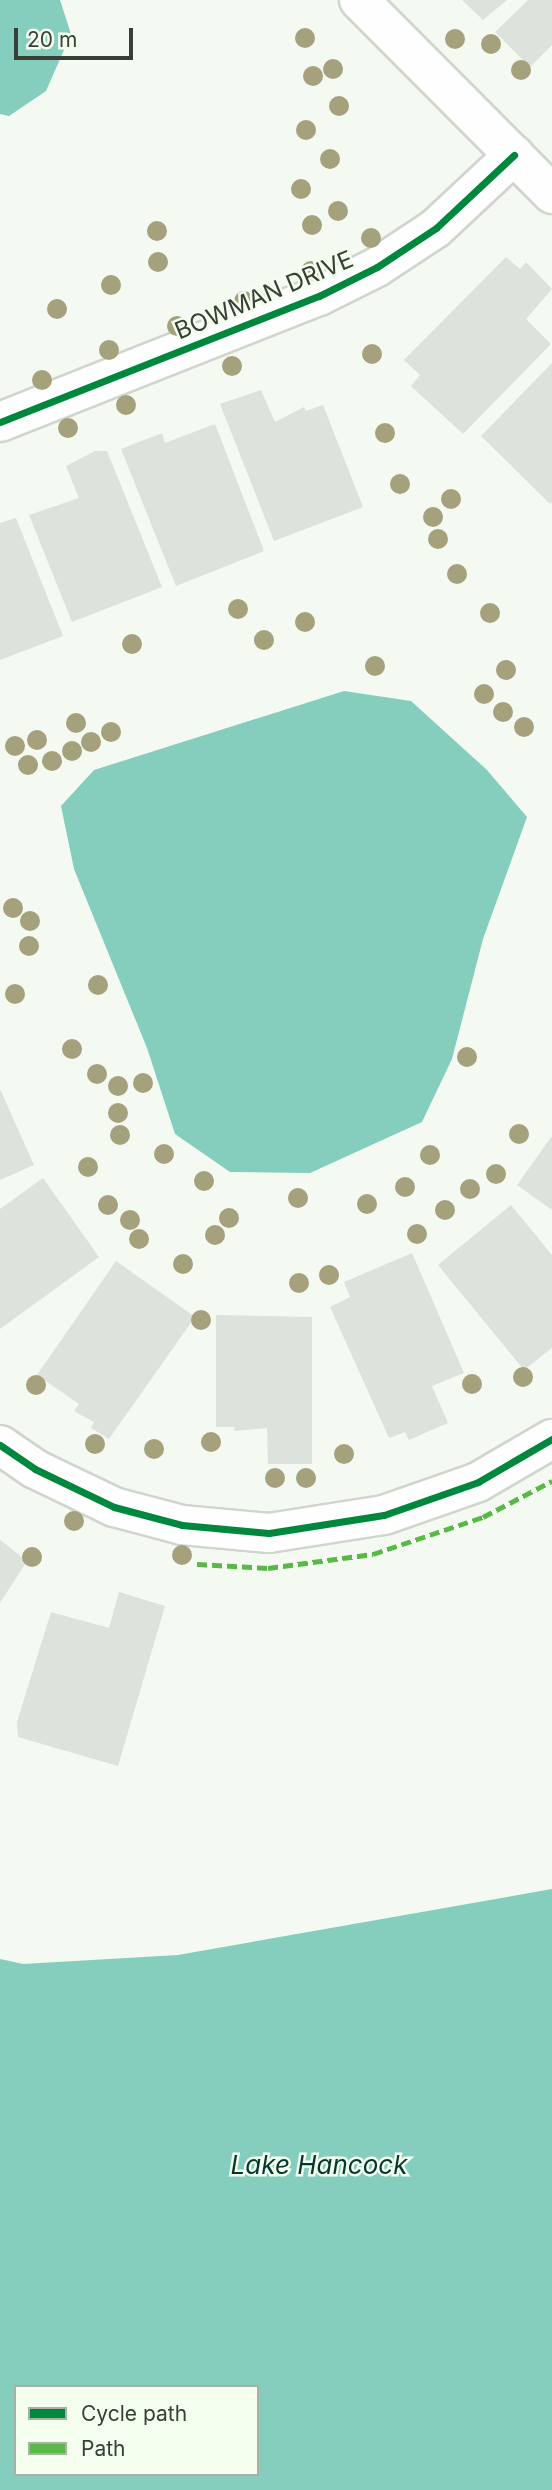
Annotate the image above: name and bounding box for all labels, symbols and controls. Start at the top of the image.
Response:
scale bar [18,14,136,58]
text: 20 m [27,27,77,52]
street label: BOWMAN DRIVE [170,244,358,346]
water label: Lake Hancock [231,2149,407,2181]
legend [14,2385,259,2476]
text: Cycle path [81,2401,187,2426]
text: Path [81,2436,126,2461]

